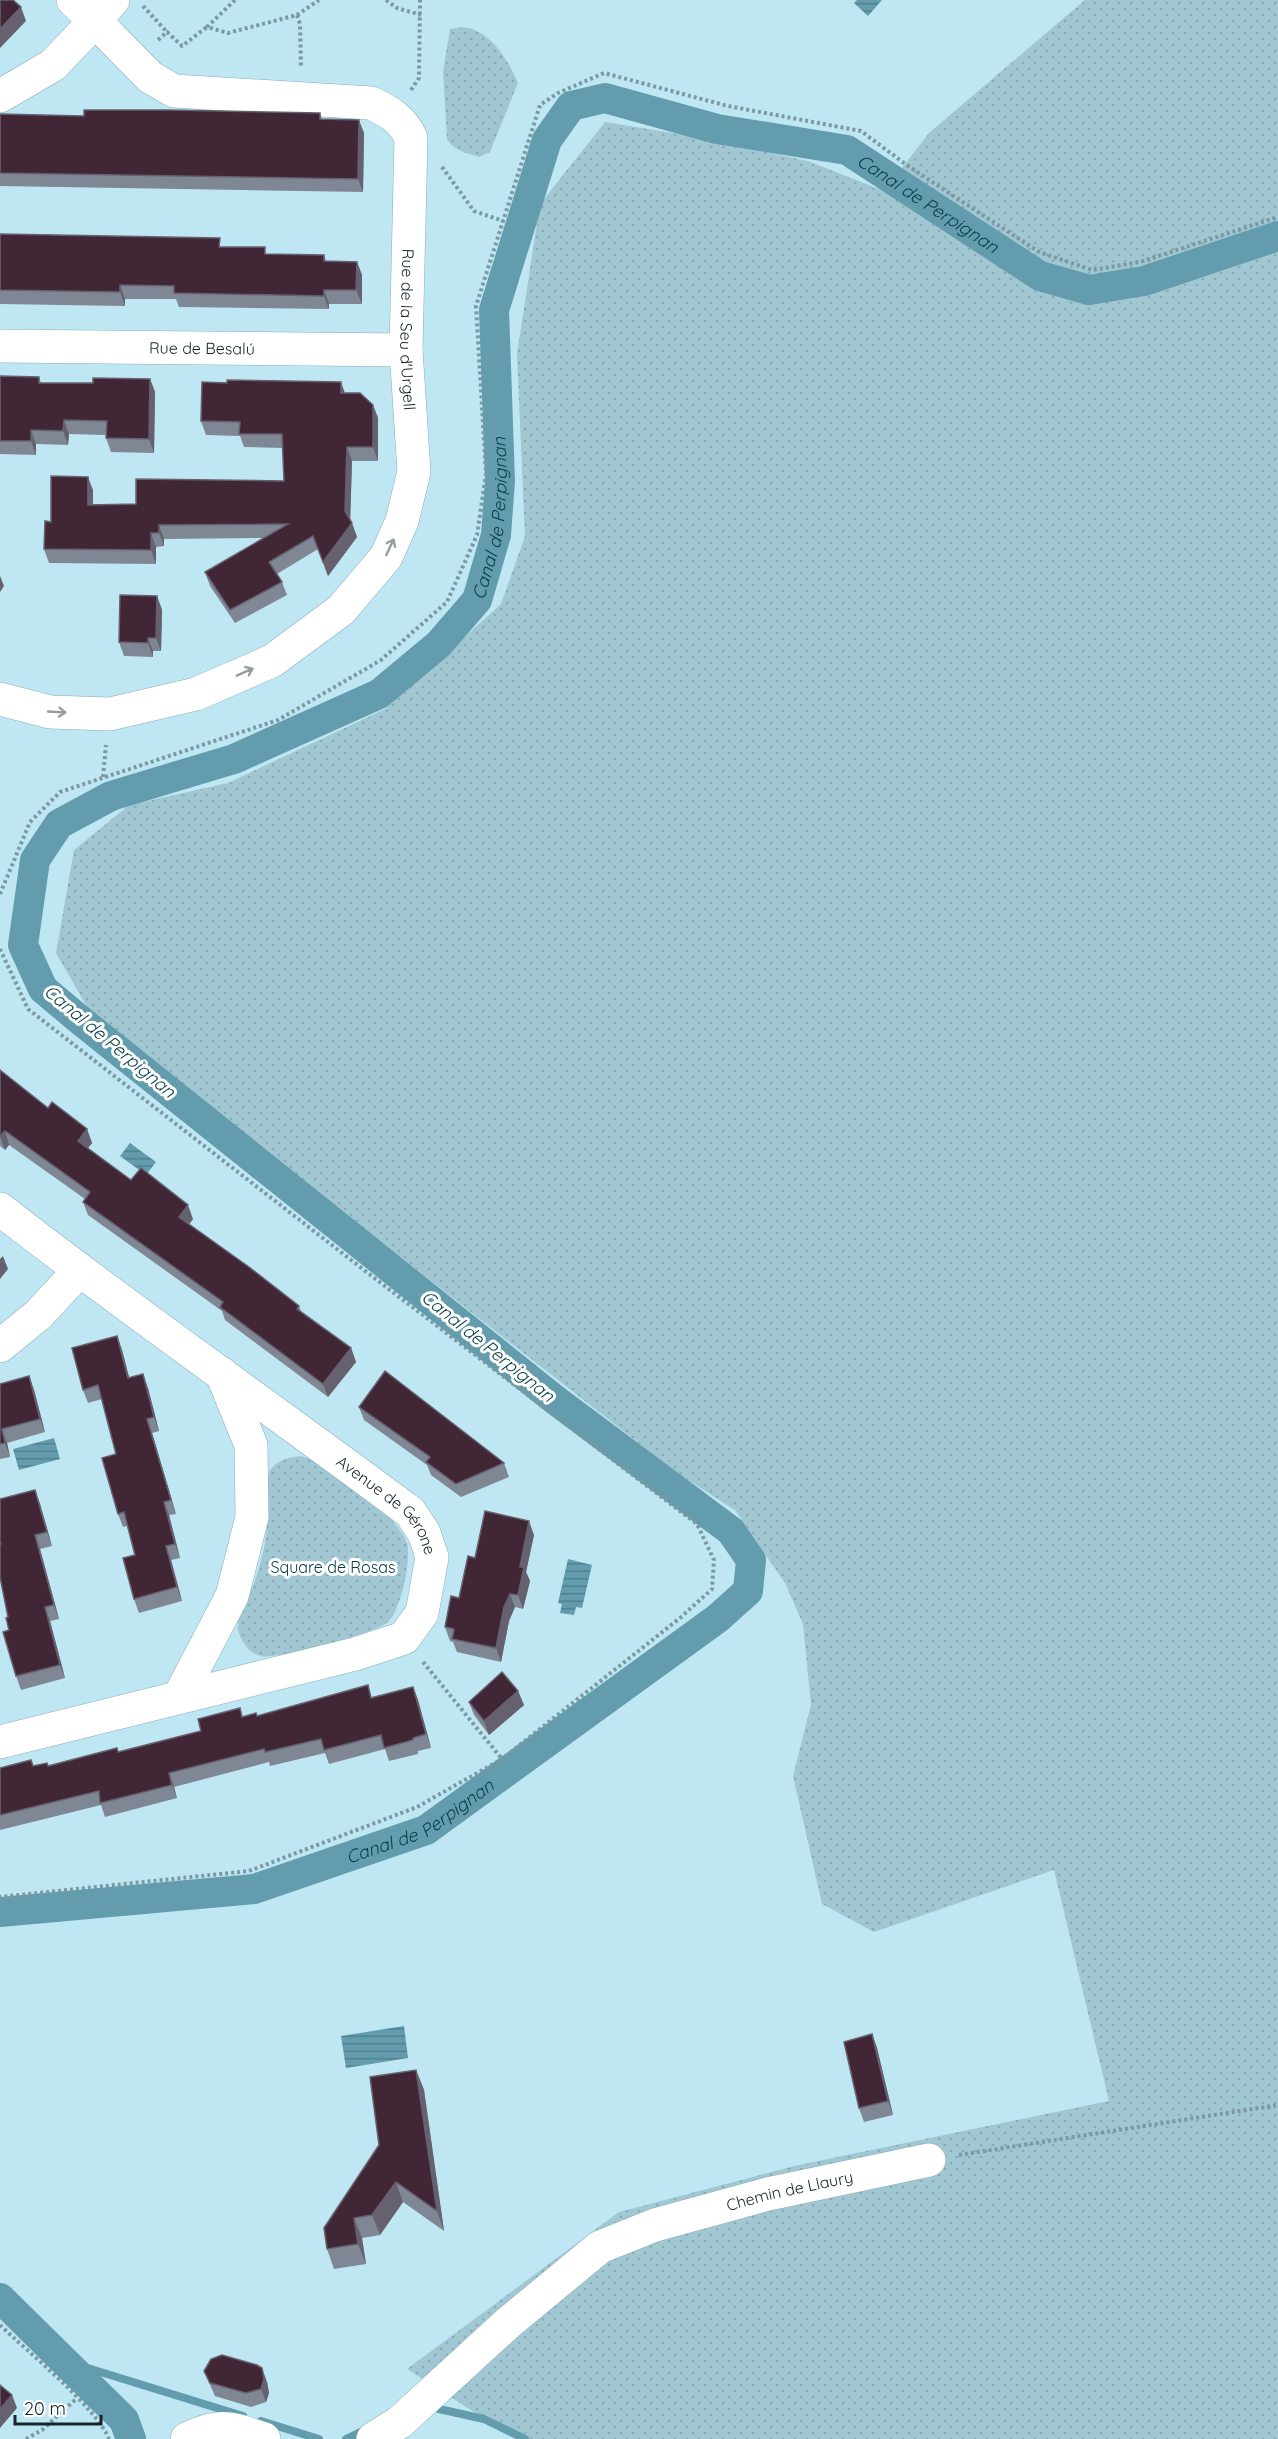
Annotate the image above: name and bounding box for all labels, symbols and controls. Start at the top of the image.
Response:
water label: Canal de Perpignan [853,148,1004,258]
street label: Rue de la Seu d'Urgell [396,249,420,411]
street label: Rue de Besalú [149,337,255,359]
water label: Canal de Perpignan [466,436,512,602]
one-way arrow [385,539,396,557]
one-way arrow [236,666,254,677]
one-way arrow [46,707,66,718]
water label: Canal de Perpignan [40,979,181,1103]
water label: Canal de Perpignan [417,1285,560,1407]
street label: Avenue de Gérone [333,1451,440,1557]
park label: Square de Rosas [271,1557,395,1577]
water label: Canal de Perpignan [343,1773,498,1868]
street label: Chemin de Llaury [724,2166,855,2215]
scale bar [15,2388,100,2426]
text: 20 m [24,2397,66,2420]

